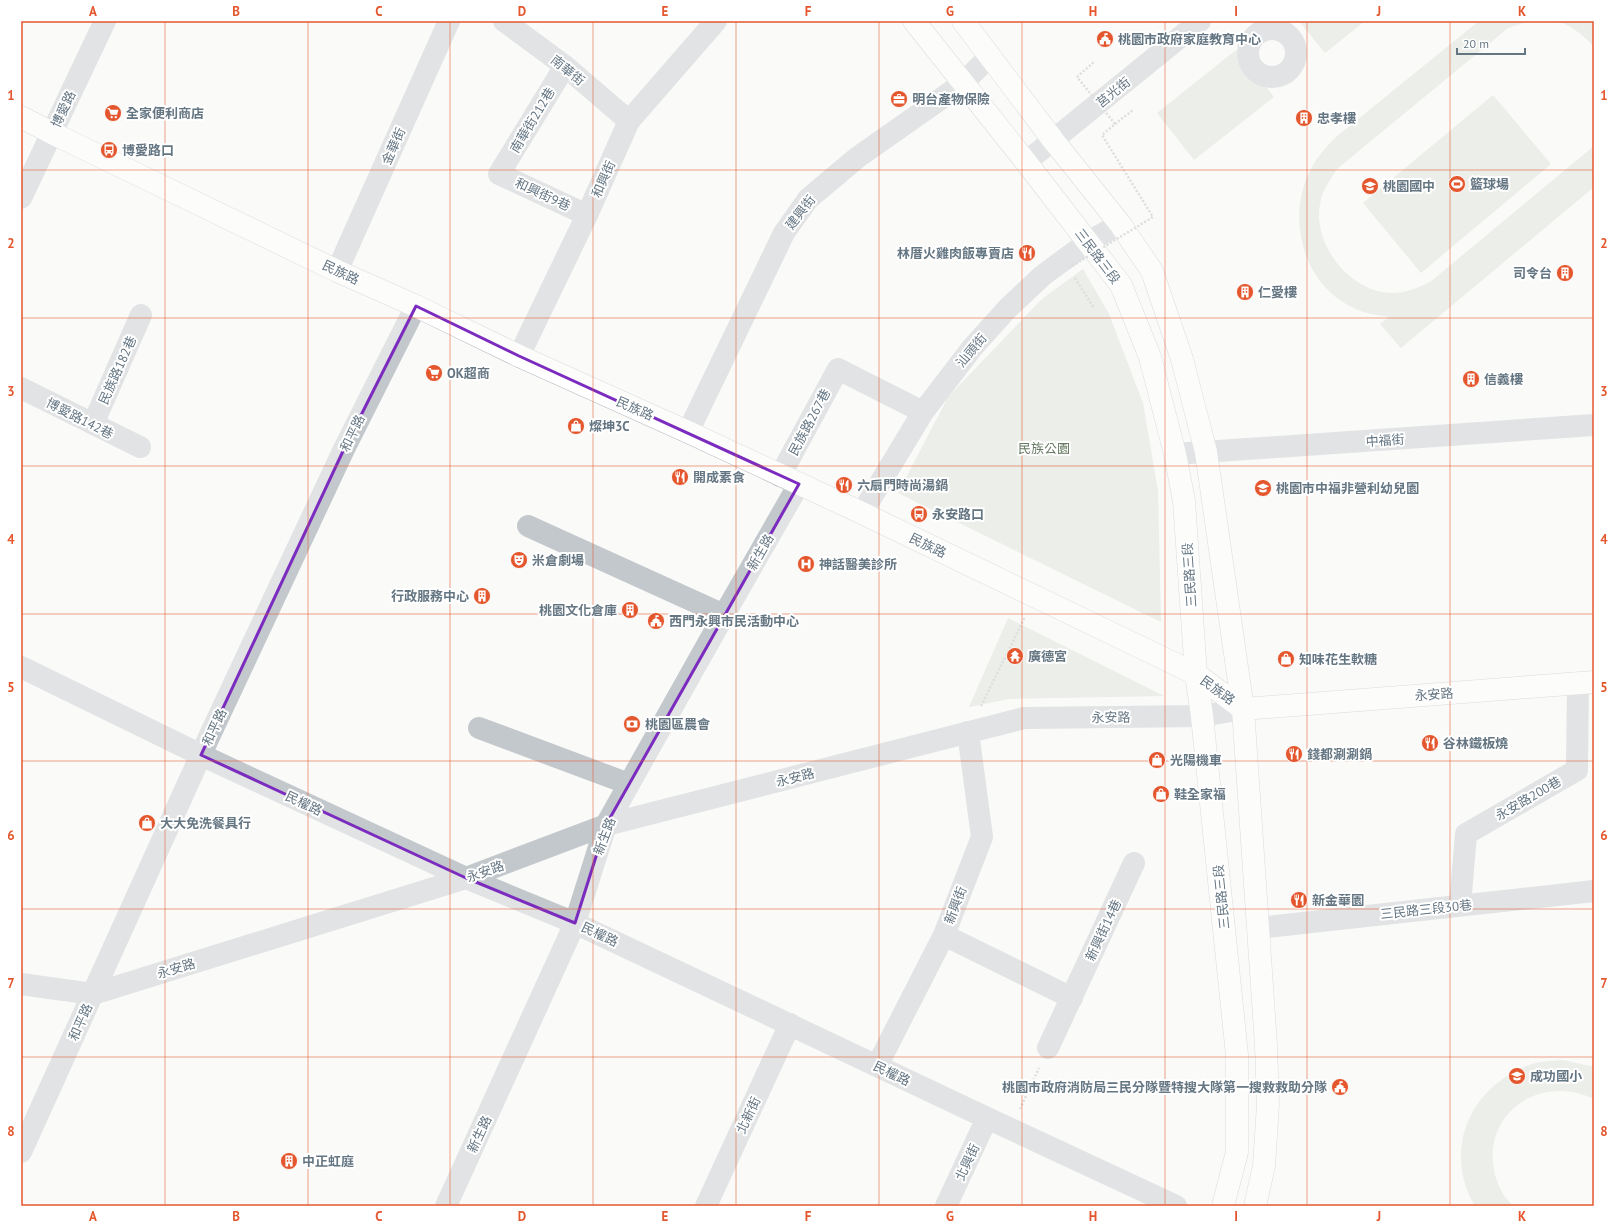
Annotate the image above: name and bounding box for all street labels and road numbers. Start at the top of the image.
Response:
street label: 南華街 [547,52,588,89]
street label: 莒光街 [1093,74,1134,111]
street label: 南華街212巷 [506,84,559,156]
street label: 博愛路 [48,88,79,130]
street label: 金華街 [378,125,409,167]
street label: 和興街 [588,158,619,200]
street label: 和興街9巷 [512,174,573,215]
street label: 建興街 [782,192,819,233]
street label: 三民路三段 [1071,225,1124,287]
street label: 民族路 [320,257,362,288]
street label: 汕頭街 [952,330,990,371]
street label: 民族路182巷 [95,333,140,407]
street label: 民族路267巷 [785,386,834,459]
street label: 民族路 [614,393,656,424]
street label: 博愛路142巷 [43,394,116,443]
street label: 和平路 [336,412,369,454]
street label: 中福街 [1365,431,1405,450]
street label: 民族路 [907,529,949,562]
street label: 新生路 [743,531,778,573]
street label: 三民路三段 [1179,542,1200,608]
street label: 民族路 [1197,672,1238,709]
street label: 永安路 [1414,685,1454,704]
street label: 和平路 [199,706,230,748]
street label: 永安路 [1091,709,1131,726]
street label: 永安路 [774,765,816,790]
street label: 永安路200巷 [1492,773,1564,824]
street label: 民權路 [283,788,325,819]
street label: 新生路 [590,815,619,857]
street label: 永安路 [464,857,506,886]
street label: 三民路三段 [1210,864,1233,930]
street label: 新興街 [941,884,970,926]
street label: 三民路三段30巷 [1379,896,1473,923]
street label: 新興街14巷 [1082,897,1125,964]
street label: 民權路 [579,919,621,950]
street label: 永安路 [155,955,197,982]
street label: 和平路 [65,1001,96,1043]
street label: 民權路 [871,1057,913,1090]
street label: 北新街 [733,1094,764,1136]
street label: 新生路 [464,1113,495,1155]
street label: 北興街 [952,1141,983,1183]

